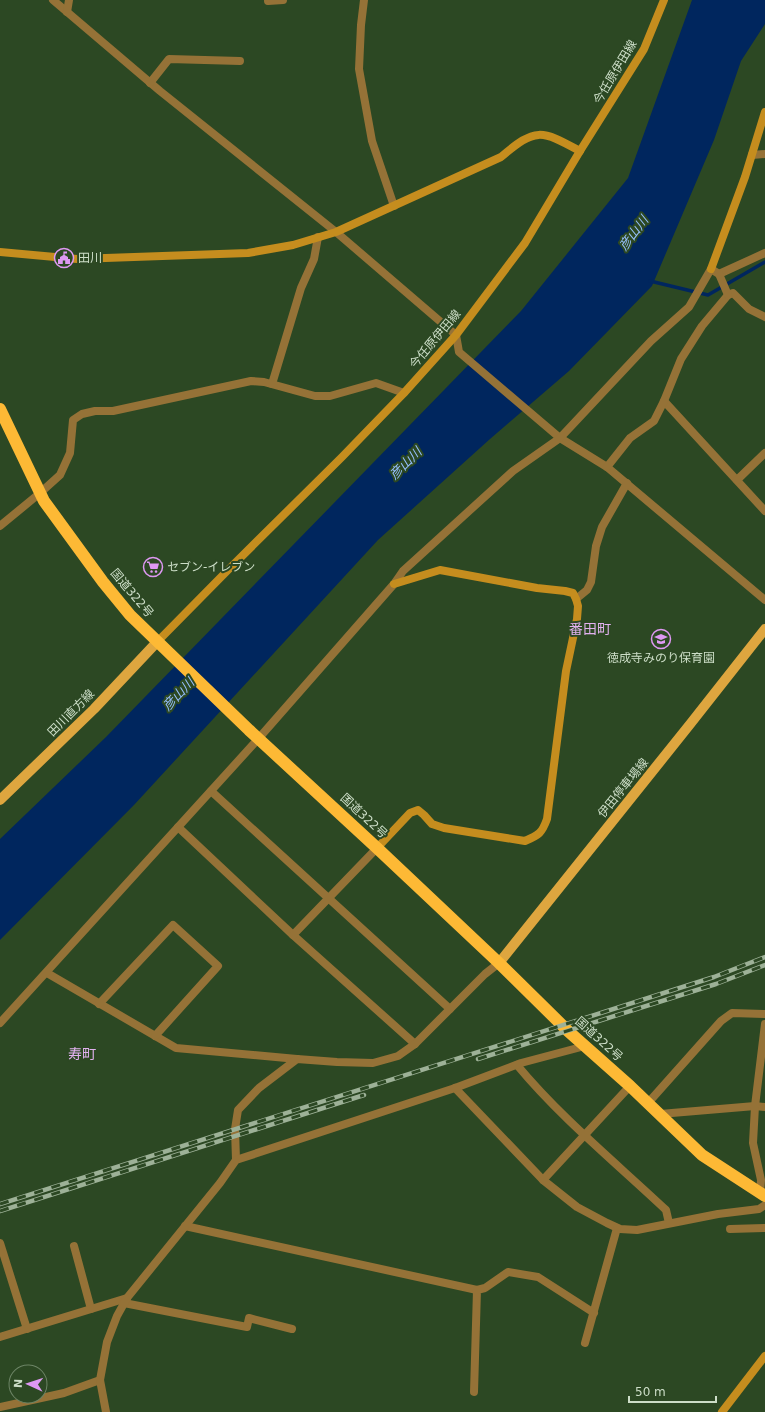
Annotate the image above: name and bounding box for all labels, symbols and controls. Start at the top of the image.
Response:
street label: 今任原伊田線 [590,38,640,106]
water label: 彦山川 [616,212,652,253]
public building icon: 田川 [53,247,75,269]
place label: 田川 [78,251,102,265]
street label: 今任原伊田線 [406,307,464,371]
water label: 彦山川 [386,443,426,482]
supermarket icon: セブン-イレブン [142,556,164,578]
place label: セブン-イレブン [167,560,255,574]
street label: 国道322号 [108,566,156,620]
district label: 番田町 [569,621,611,637]
school or university icon: 徳成寺みのり保育園 [650,628,672,650]
place label: 徳成寺みのり保育園 [607,651,715,665]
water label: 彦山川 [159,674,199,714]
street label: 田川直方線 [45,687,97,739]
street label: 伊田停車場線 [595,756,651,820]
street label: 国道322号 [338,791,390,841]
street label: 国道322号 [572,1014,626,1064]
district label: 寿町 [68,1046,96,1062]
north arrow [8,1364,48,1404]
scale bar [629,1378,716,1404]
text: N [12,1379,25,1388]
text: 50 m [635,1385,666,1399]

